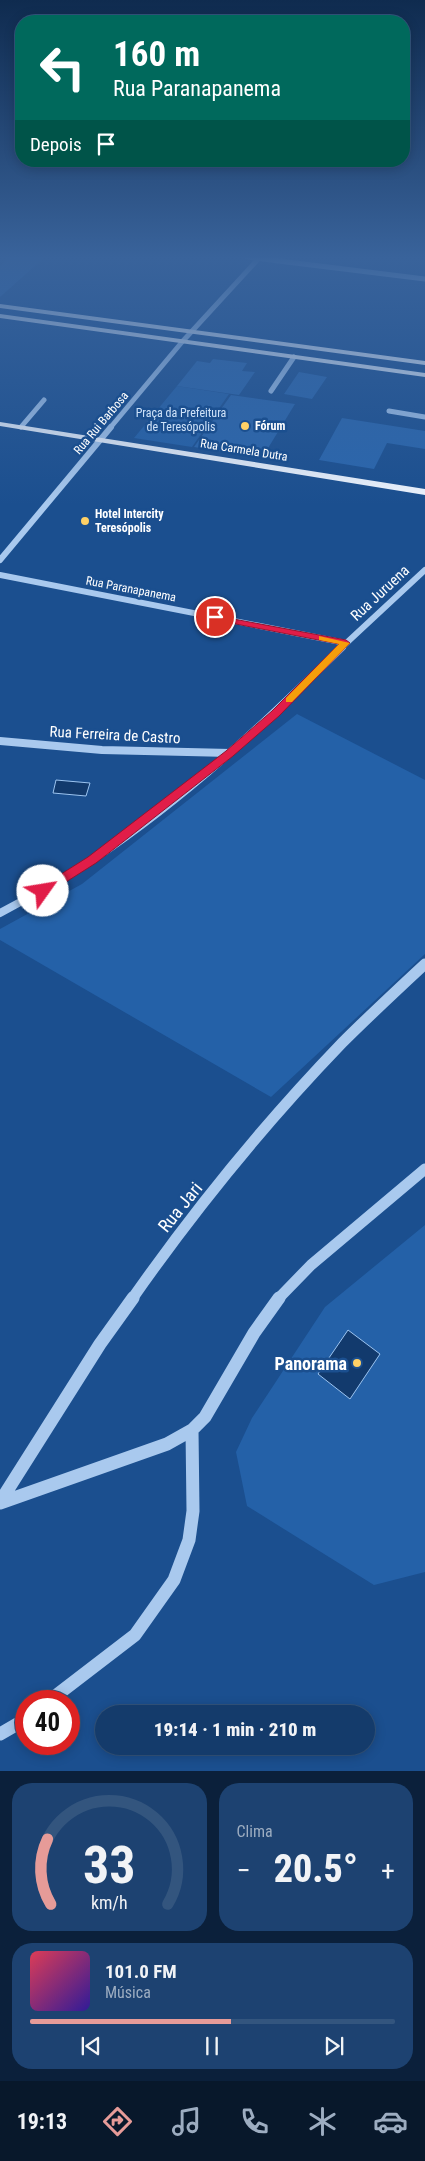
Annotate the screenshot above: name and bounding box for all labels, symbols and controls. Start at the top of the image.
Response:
text: 160 m [113,34,200,75]
icon: left [30,35,95,100]
text: Rua Paranapanema [113,76,281,101]
icon: arrive [92,130,120,158]
text: Depois [30,133,82,156]
street label: Rua Rui Barbosa [71,389,131,457]
park label: Praça da Prefeitura de Teresópolis [136,406,227,434]
place label: Fórum [255,419,285,433]
marker: Fórum [239,420,251,432]
street label: Rua Carmela Dutra [199,436,289,464]
place label: Hotel Intercity Teresópolis [95,507,164,535]
marker: Hotel Intercity Teresópolis [79,515,91,527]
street label: Rua Juruena [347,561,413,625]
street label: Rua Paranapanema [85,573,178,605]
pin [194,596,236,638]
icon: arrive [201,603,229,631]
street label: Rua Ferreira de Castro [49,723,181,747]
position arrow [16,864,68,916]
street label: Rua Jari [154,1178,206,1236]
place label: Panorama [275,1353,347,1374]
marker: Panorama [351,1357,363,1369]
speed limit sign: 40 [15,1690,80,1755]
text: 19:14 · 1 min · 210 m [154,1718,316,1741]
text: Clima [237,1822,273,1841]
text: 33 [83,1835,136,1896]
text: 20.5° [274,1847,358,1891]
text: − [237,1854,251,1887]
text: + [381,1854,395,1887]
text: km/h [91,1892,128,1913]
text: 101.0 FM [105,1960,177,1983]
text: Música [105,1983,151,2002]
icon: previous [77,2032,105,2060]
icon: pause [198,2032,226,2060]
icon: next [320,2032,348,2060]
icon: directions [100,2104,135,2139]
icon: music [169,2104,204,2139]
icon: phone [237,2104,272,2139]
icon: climate [305,2104,340,2139]
icon: car [373,2104,408,2139]
text: 19:13 [17,2109,67,2134]

